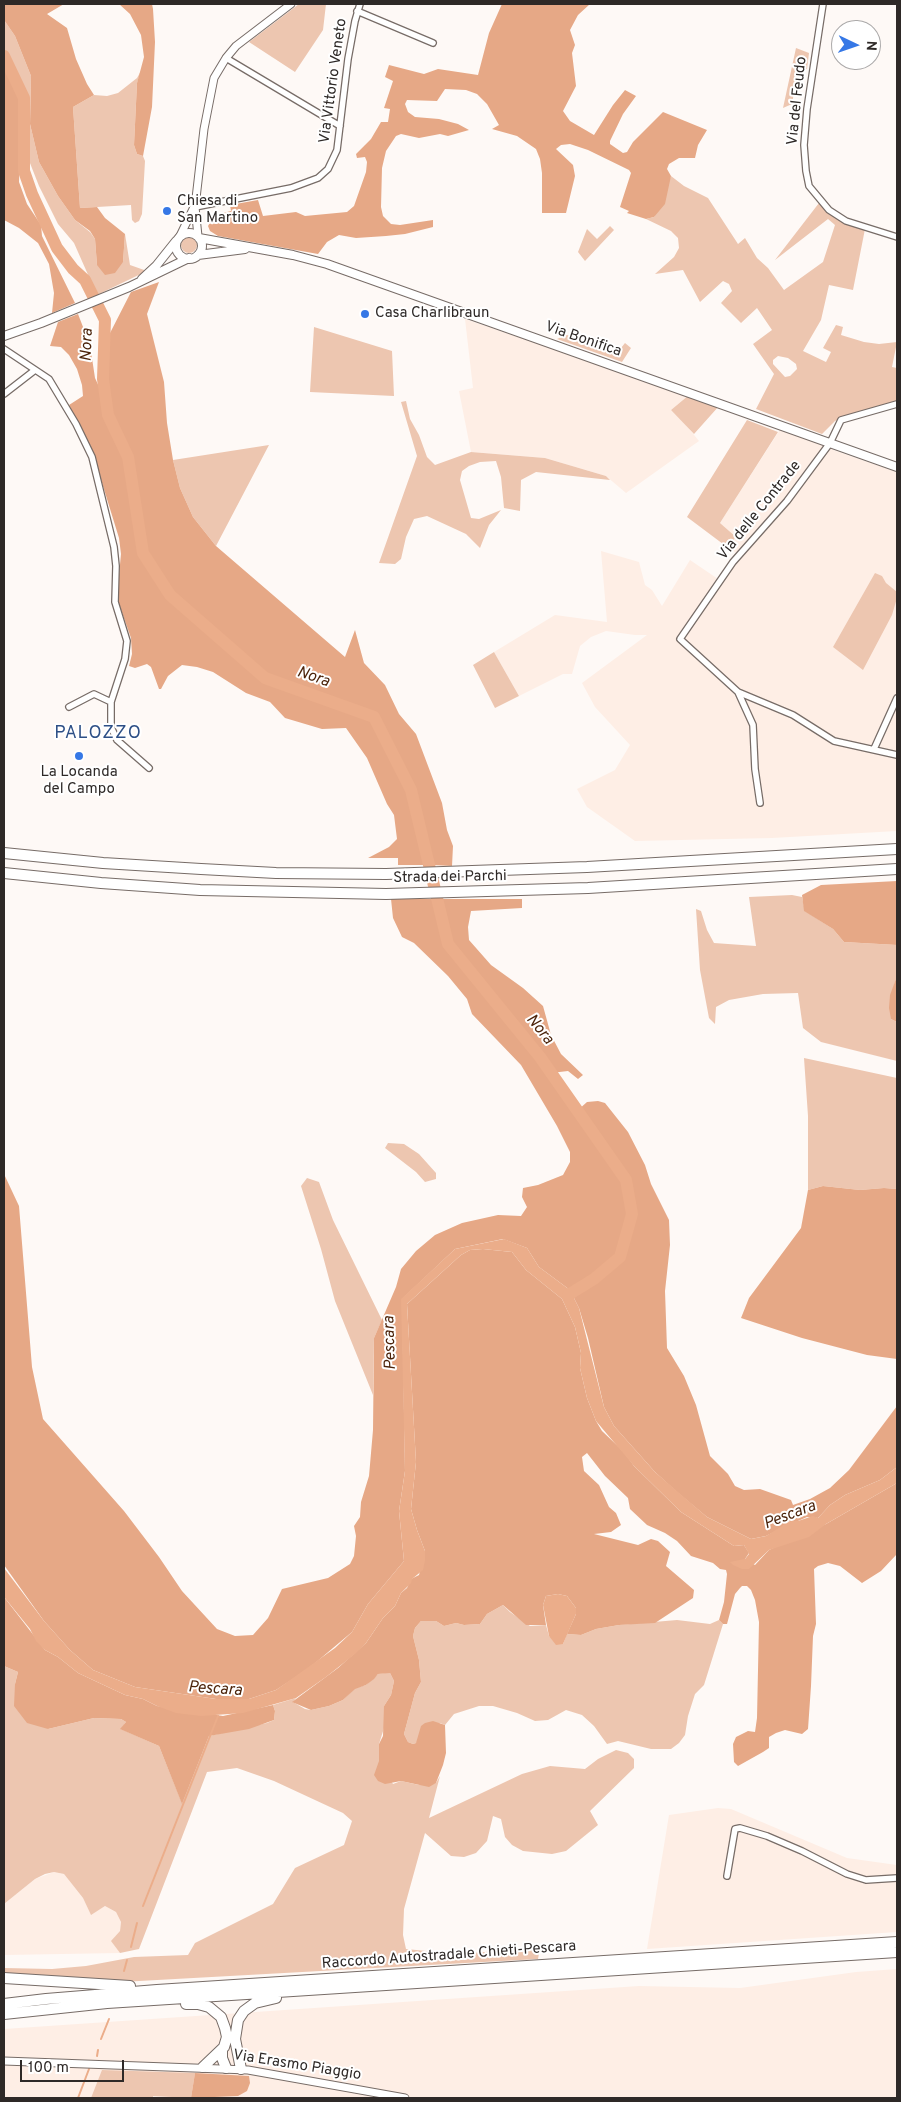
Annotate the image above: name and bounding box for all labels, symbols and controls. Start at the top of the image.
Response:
street label: Via Vittorio Veneto [316,17,352,145]
north arrow [831,20,881,70]
text: N [862,40,879,51]
street label: Via del Feudo [784,56,812,146]
place label: Chiesa di San Martino [177,193,258,228]
marker: Chiesa di San Martino [161,205,173,217]
place label: Casa Charlibraun [375,305,489,323]
marker: Casa Charlibraun [359,308,371,320]
street label: Via Bonifica [542,319,624,361]
water label: Nora [78,328,98,362]
street label: Via delle Contrade [714,458,806,564]
water label: Nora [294,664,332,692]
district label: PALOZZO [53,723,143,745]
marker: La Locanda del Campo [73,750,85,762]
place label: La Locanda del Campo [40,764,118,799]
street label: Strada dei Parchi [393,868,507,888]
water label: Nora [521,1011,557,1049]
water label: Pescara [380,1316,402,1370]
water label: Pescara [761,1497,819,1535]
water label: Pescara [187,1679,243,1701]
street label: Raccordo Autostradale Chieti-Pescara [321,1938,577,1974]
street label: Via Erasmo Piaggio [232,2047,362,2085]
scale bar [22,2050,126,2082]
text: 100 m [28,2059,69,2078]

